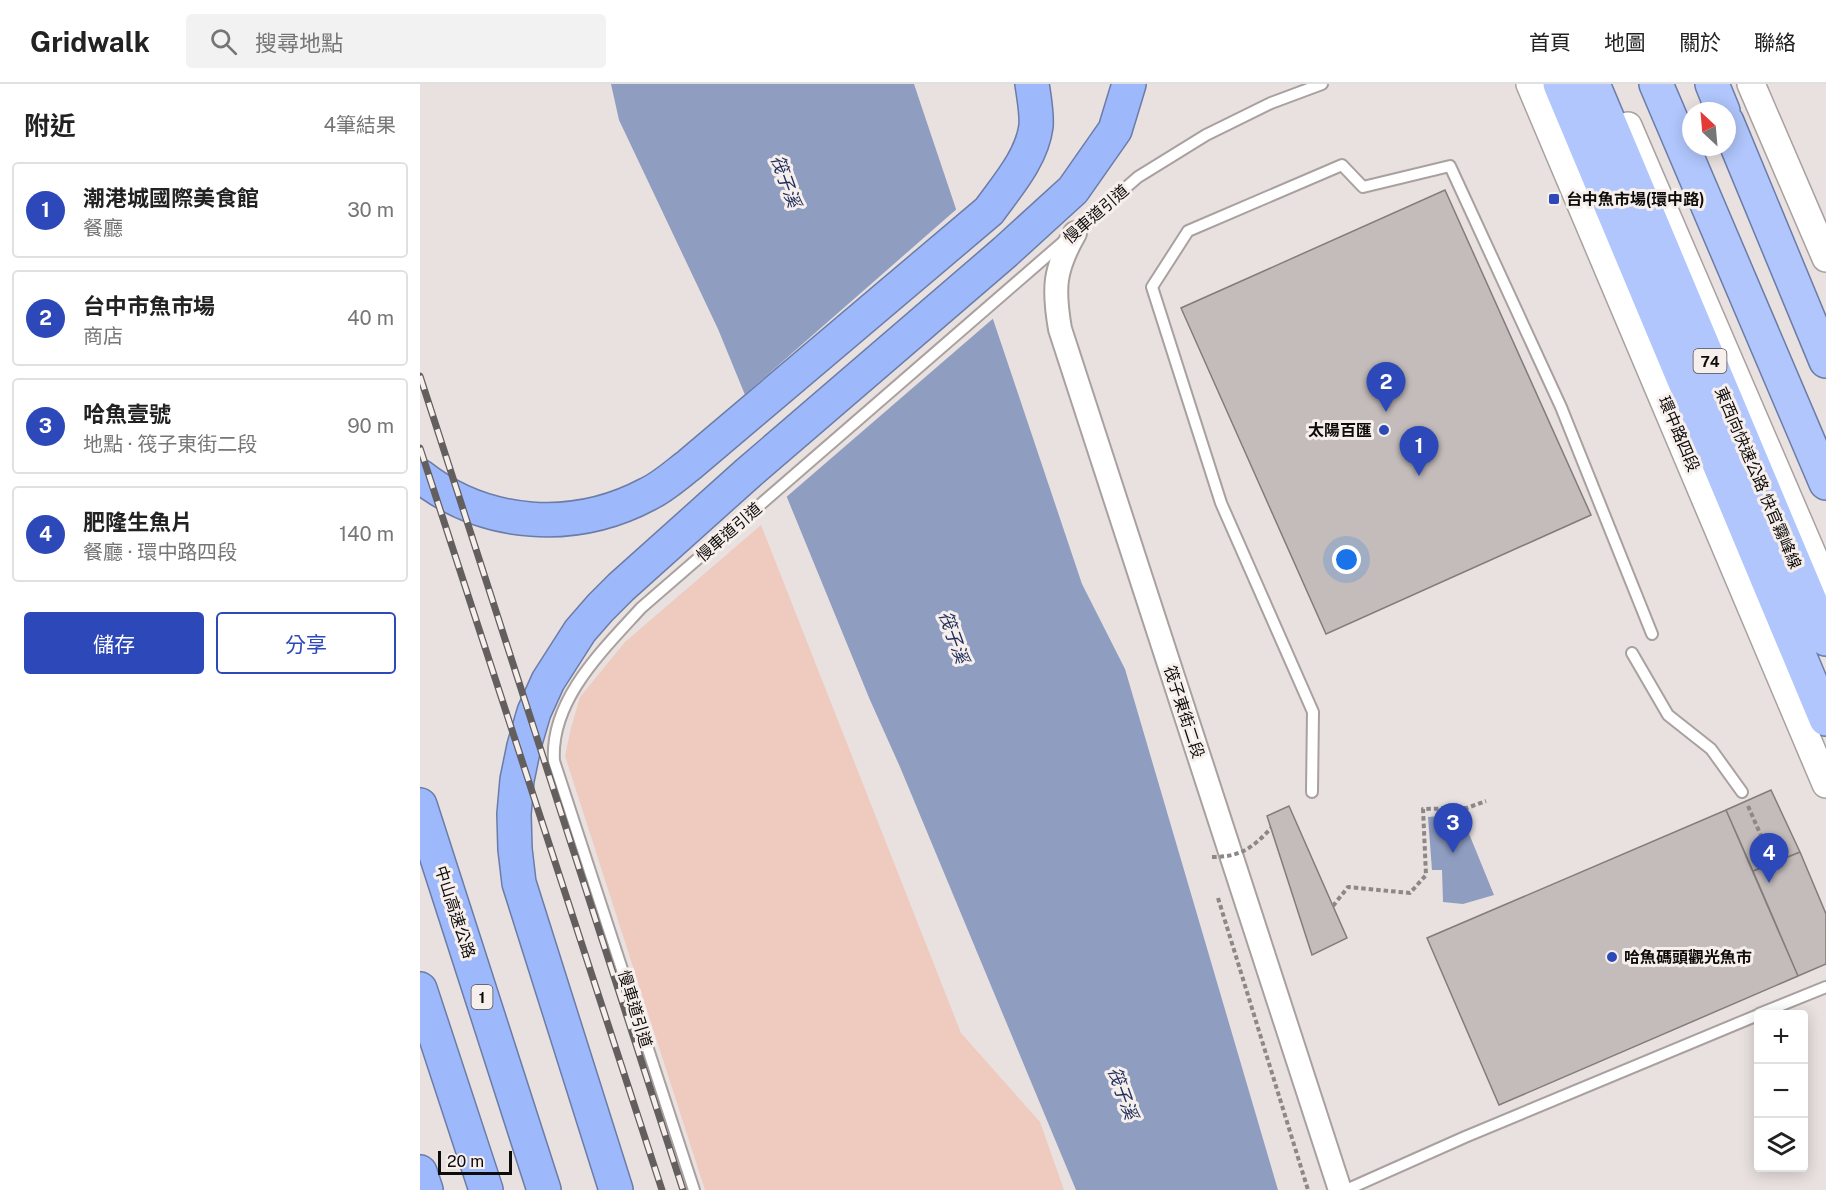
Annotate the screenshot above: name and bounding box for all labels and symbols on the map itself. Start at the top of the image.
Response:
north arrow [1682,102,1736,156]
water label: 筏子溪 [767,152,806,213]
street label: 慢車道引道 [1060,181,1132,247]
place label: 台中魚市場(環中路) [1566,190,1705,209]
marker: 台中魚市場(環中路) [1547,192,1561,206]
road number: 74 [1694,349,1726,373]
pin: 2 [1366,362,1406,412]
street label: 東西向快速公路 快官霧峰線 [1711,384,1805,572]
street label: 環中路四段 [1655,393,1703,475]
place label: 太陽百匯 [1308,421,1372,440]
marker: 太陽百匯 [1377,423,1391,437]
pin: 1 [1400,426,1438,476]
street label: 慢車道引道 [693,499,765,565]
your location [1332,545,1361,574]
water label: 筏子溪 [935,608,974,669]
street label: 筏子東街二段 [1160,663,1208,761]
pin: 3 [1434,804,1472,853]
pin: 4 [1750,834,1788,883]
street label: 中山高速公路 [431,863,479,961]
place label: 哈魚碼頭觀光魚市 [1624,948,1752,967]
marker: 哈魚碼頭觀光魚市 [1605,950,1619,964]
street label: 慢車道引道 [614,968,656,1050]
road number: 1 [472,985,492,1009]
water label: 筏子溪 [1104,1064,1143,1125]
scale bar [438,1148,512,1176]

